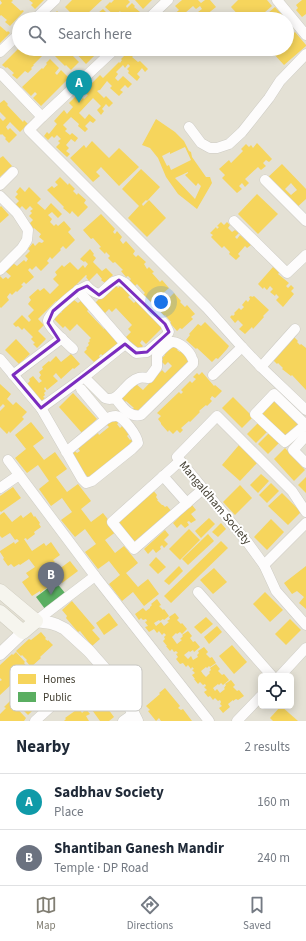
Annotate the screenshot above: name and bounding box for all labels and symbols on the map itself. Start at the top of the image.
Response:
pin: A [66,70,92,103]
your location [151,292,171,312]
street label: Mangaldham Society [175,457,255,549]
pin: B [38,562,64,595]
legend [10,665,142,711]
text: Homes [43,672,76,687]
text: Public [43,690,72,705]

